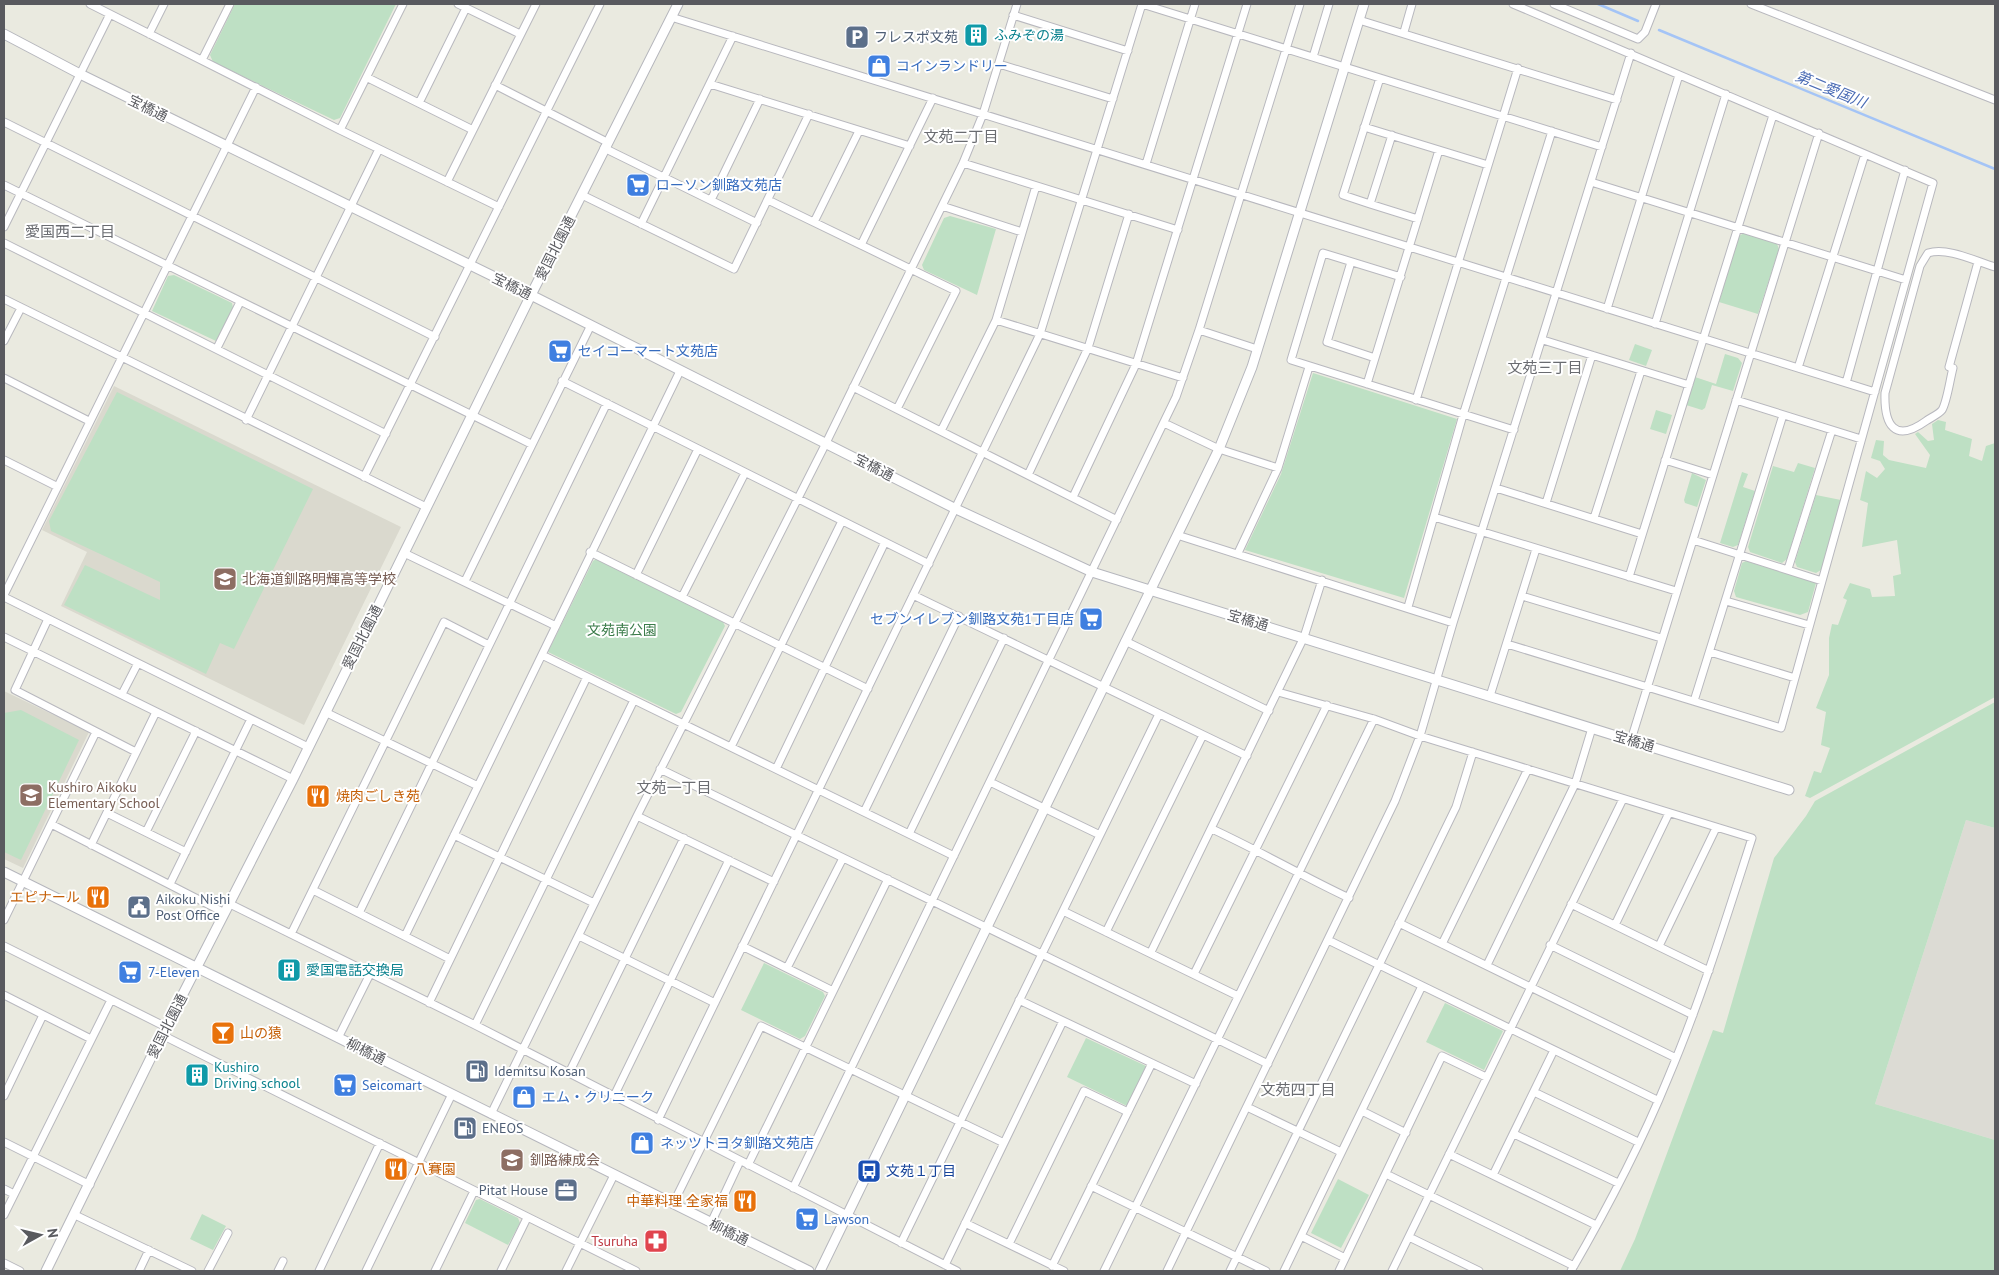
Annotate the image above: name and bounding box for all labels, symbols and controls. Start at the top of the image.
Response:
building icon: ふみぞの湯 [963,22,989,48]
parking icon: フレスポ文苑 [844,24,870,50]
place label: ふみぞの湯 [994,26,1064,44]
place label: フレスポ文苑 [874,28,958,46]
shop icon: コインランドリー [866,53,892,79]
place label: コインランドリー [896,57,1008,75]
water label: 第二愛国川 [1793,66,1871,113]
street label: 宝橋通 [125,91,171,125]
district label: 文苑二丁目 [923,127,999,146]
supermarket icon: ローソン釧路文苑店 [625,172,651,198]
place label: ローソン釧路文苑店 [656,176,782,194]
street label: 愛国北園通 [531,213,579,283]
district label: 愛国西二丁目 [25,222,115,241]
street label: 宝橋通 [489,269,535,303]
supermarket icon: セイコーマート文苑店 [547,338,573,364]
place label: セイコーマート文苑店 [578,342,718,360]
district label: 文苑三丁目 [1507,358,1583,377]
street label: 宝橋通 [851,449,897,485]
school or university icon: 北海道釧路明輝高等学校 [212,566,238,592]
place label: 北海道釧路明輝高等学校 [242,570,396,588]
street label: 愛国北園通 [338,602,386,672]
street label: 宝橋通 [1225,605,1271,635]
supermarket icon: セブンイレブン釧路文苑1丁目店 [1078,606,1104,632]
place label: セブンイレブン釧路文苑1丁目店 [870,610,1074,628]
park label: 文苑南公園 [587,621,657,639]
street label: 宝橋通 [1611,726,1657,756]
place label: Kushiro Aikoku Elementary School [48,778,160,812]
district label: 文苑一丁目 [636,778,712,797]
school or university icon: Kushiro Aikoku Elementary School [18,782,44,808]
restaurant icon: 焼肉ごしき苑 [305,783,331,809]
place label: 焼肉ごしき苑 [336,787,420,805]
restaurant icon: エピナール [85,884,111,910]
place label: エピナール [10,888,80,906]
place label: Aikoku Nishi Post Office [156,890,230,924]
public building icon: Aikoku Nishi Post Office [126,894,152,920]
building icon: 愛国電話交換局 [276,957,302,983]
supermarket icon: 7-Eleven [117,959,143,985]
place label: 愛国電話交換局 [306,961,404,979]
place label: 7-Eleven [148,963,200,981]
street label: 愛国北園通 [143,991,191,1061]
bar icon: 山の猿 [210,1020,236,1046]
place label: 山の猿 [240,1024,282,1042]
street label: 柳橋通 [343,1034,389,1068]
place label: Kushiro Driving school [214,1058,300,1092]
fuel station icon: Idemitsu Kosan [464,1058,490,1084]
building icon: Kushiro Driving school [184,1062,210,1088]
place label: Idemitsu Kosan [494,1062,586,1080]
supermarket icon: Seicomart [332,1072,358,1098]
place label: Seicomart [362,1076,422,1094]
district label: 文苑四丁目 [1260,1080,1336,1099]
shop icon: エム・クリニーク [511,1084,537,1110]
place label: エム・クリニーク [542,1088,654,1106]
fuel station icon: ENEOS [452,1115,478,1141]
place label: ENEOS [482,1119,523,1137]
shop icon: ネッツトヨタ釧路文苑店 [629,1130,655,1156]
place label: ネッツトヨタ釧路文苑店 [660,1134,814,1152]
school or university icon: 釧路練成会 [499,1147,525,1173]
place label: 釧路練成会 [530,1151,600,1169]
restaurant icon: 八賽園 [383,1156,409,1182]
bus stop icon: 文苑１丁目 [856,1158,882,1184]
place label: 八賽園 [414,1160,456,1178]
place label: 文苑１丁目 [886,1162,956,1180]
office icon: Pitat House [553,1177,579,1203]
place label: Pitat House [479,1181,548,1199]
restaurant icon: 中華料理 全家福 [732,1188,758,1214]
place label: 中華料理 全家福 [626,1192,728,1210]
supermarket icon: Lawson [794,1206,820,1232]
north arrow [15,1210,65,1260]
place label: Lawson [824,1210,869,1228]
street label: 柳橋通 [706,1215,752,1249]
text: N [43,1227,62,1239]
pharmacy icon: Tsuruha [643,1228,669,1254]
place label: Tsuruha [591,1232,638,1250]

